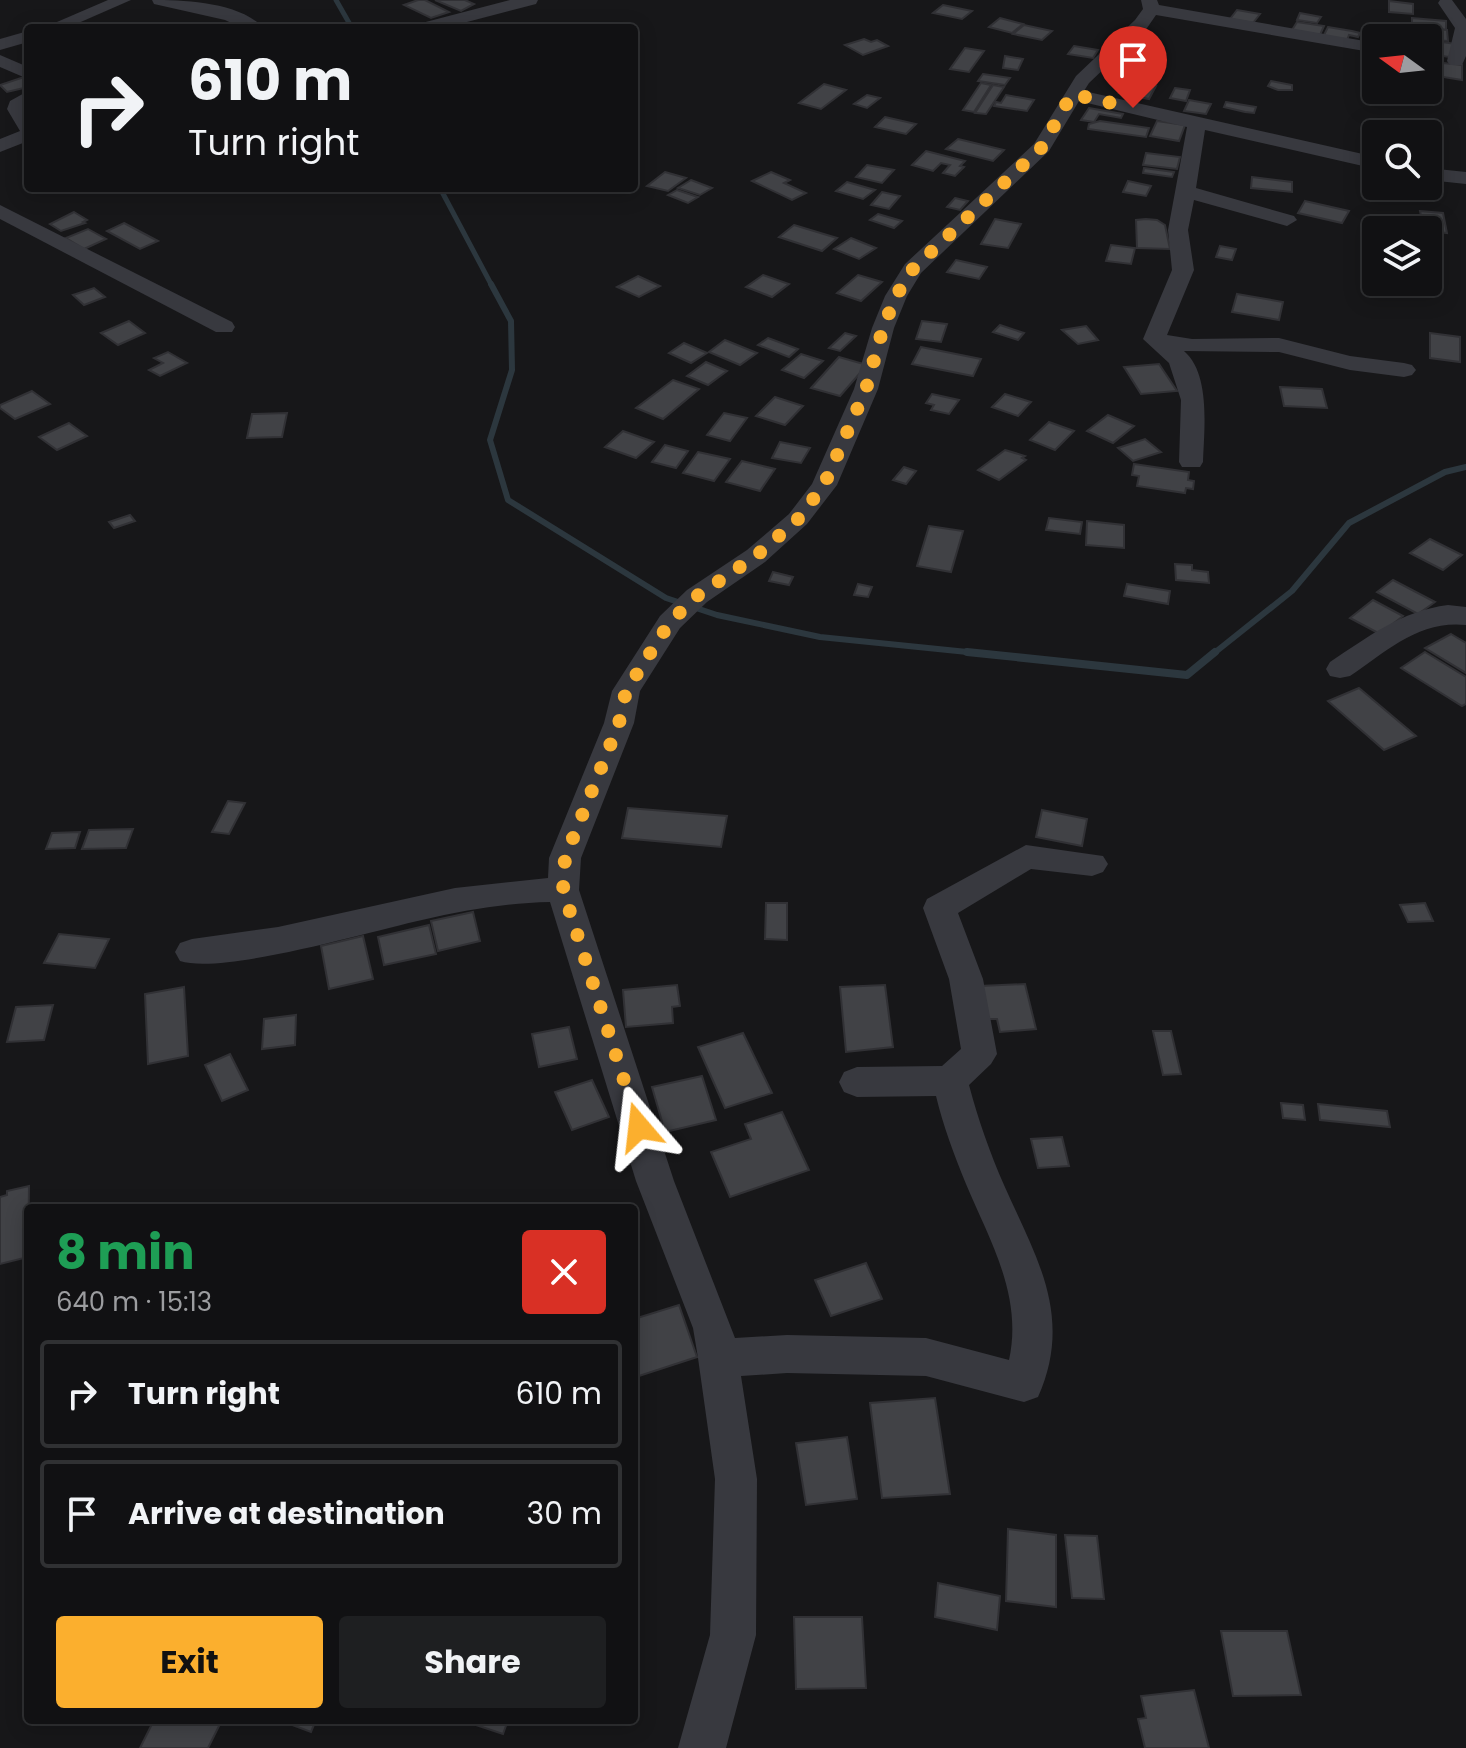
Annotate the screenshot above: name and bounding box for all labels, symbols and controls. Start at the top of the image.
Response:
north arrow [1362,24,1442,104]
map controls [1362,24,1442,296]
pin [1099,26,1167,108]
icon: arrive [1111,38,1155,82]
text: 610 m [188,41,352,120]
icon: right [56,56,160,160]
text: Turn right [188,117,359,168]
button: search [1362,120,1442,200]
button: layers [1362,216,1442,296]
position arrow [597,1085,681,1169]
text: 8 min [56,1219,195,1286]
button: close [522,1230,606,1314]
text: 640 m · 15:13 [56,1284,212,1320]
icon: right [60,1372,104,1416]
text: Turn right [128,1372,280,1415]
text: 610 m [516,1372,602,1415]
icon: arrive [60,1492,104,1536]
text: Arrive at destination [128,1492,445,1535]
text: 30 m [527,1492,602,1535]
button: Exit [56,1616,323,1708]
button: Share [339,1616,606,1708]

